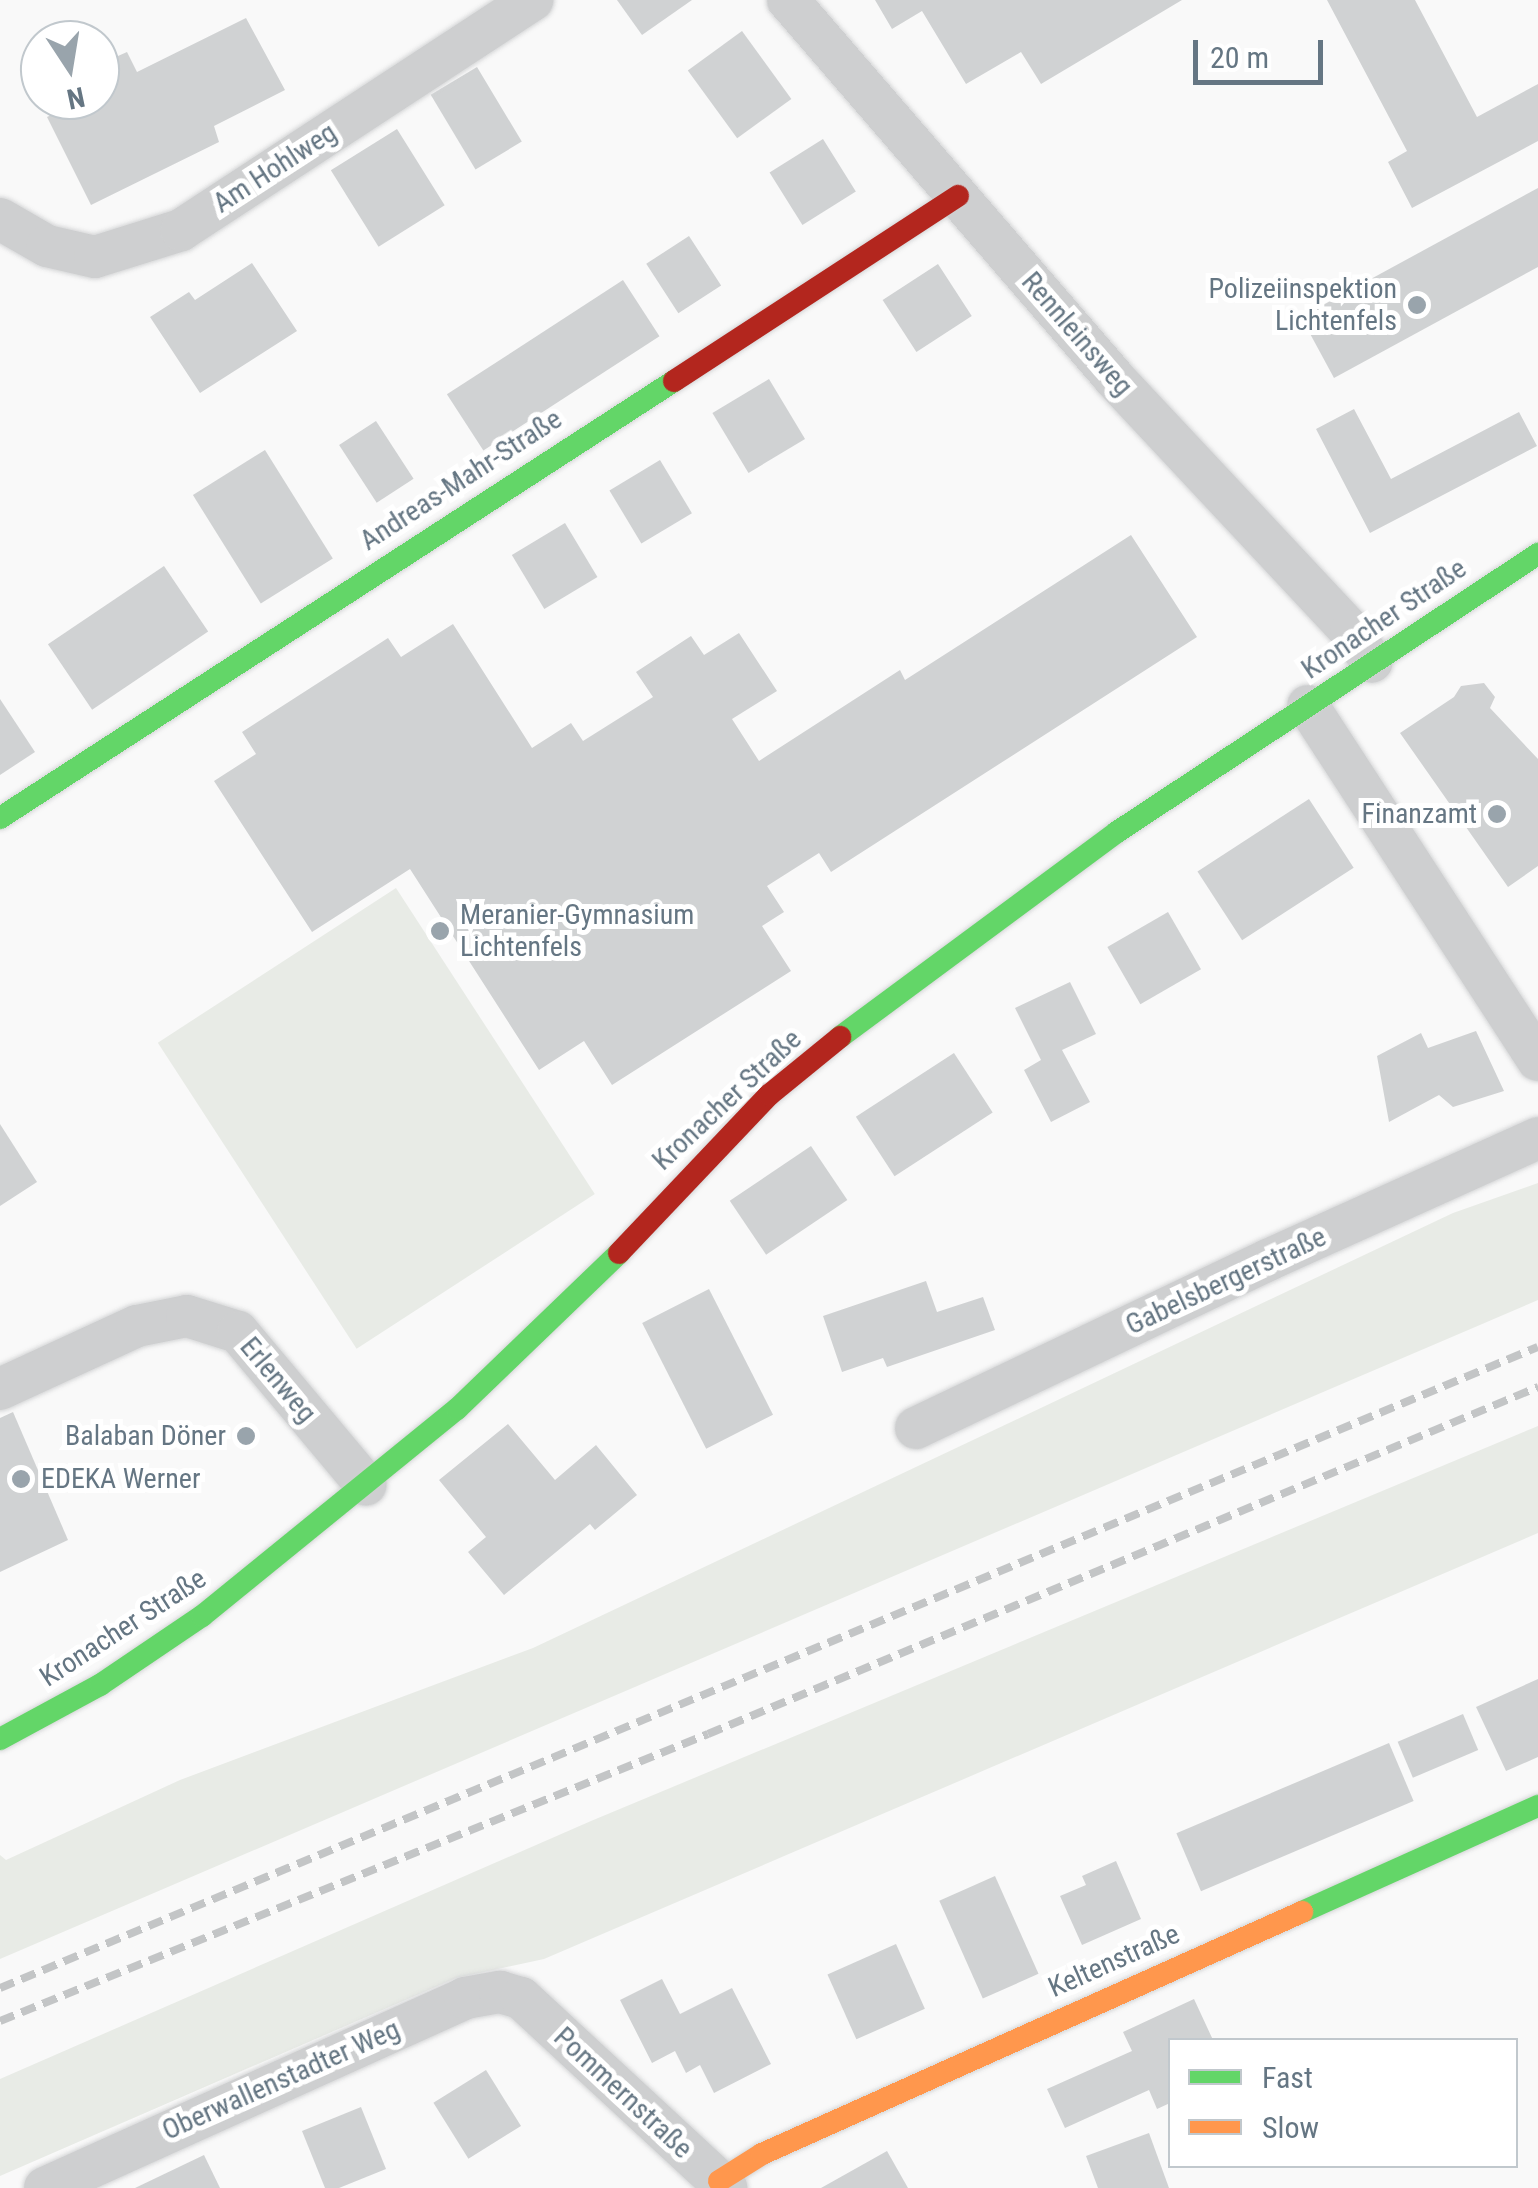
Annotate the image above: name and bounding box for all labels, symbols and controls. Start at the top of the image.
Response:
north arrow [20,20,120,120]
scale bar [1198,20,1328,82]
text: 20 m [1210,40,1269,75]
text: N [64,80,88,116]
street label: Am Hohlweg [207,116,343,220]
street label: Rennleinsweg [1014,265,1140,403]
place label: Polizeiinspektion Lichtenfels [1208,272,1397,338]
marker: Polizeiinspektion Lichtenfels [1406,294,1428,316]
street label: Andreas-Mahr-Straße [354,402,568,558]
street label: Kronacher Straße [1295,552,1473,686]
place label: Finanzamt [1361,797,1477,831]
marker: Finanzamt [1486,803,1508,825]
place label: Meranier-Gymnasium Lichtenfels [460,898,694,964]
marker: Meranier-Gymnasium Lichtenfels [429,920,451,942]
street label: Kronacher Straße [646,1023,808,1177]
street label: Gabelsbergerstraße [1121,1220,1331,1342]
street label: Erlenweg [233,1331,323,1429]
place label: Balaban Döner [65,1419,226,1453]
marker: Balaban Döner [235,1425,257,1447]
place label: EDEKA Werner [41,1462,200,1496]
marker: EDEKA Werner [10,1468,32,1490]
street label: Kronacher Straße [34,1562,212,1694]
street label: Keltenstraße [1043,1917,1185,2005]
street label: Oberwallenstadter Weg [157,2013,405,2147]
street label: Pommernstraße [547,2020,699,2166]
legend [1168,2038,1518,2168]
text: Fast [1262,2060,1313,2095]
text: Slow [1262,2110,1319,2145]

